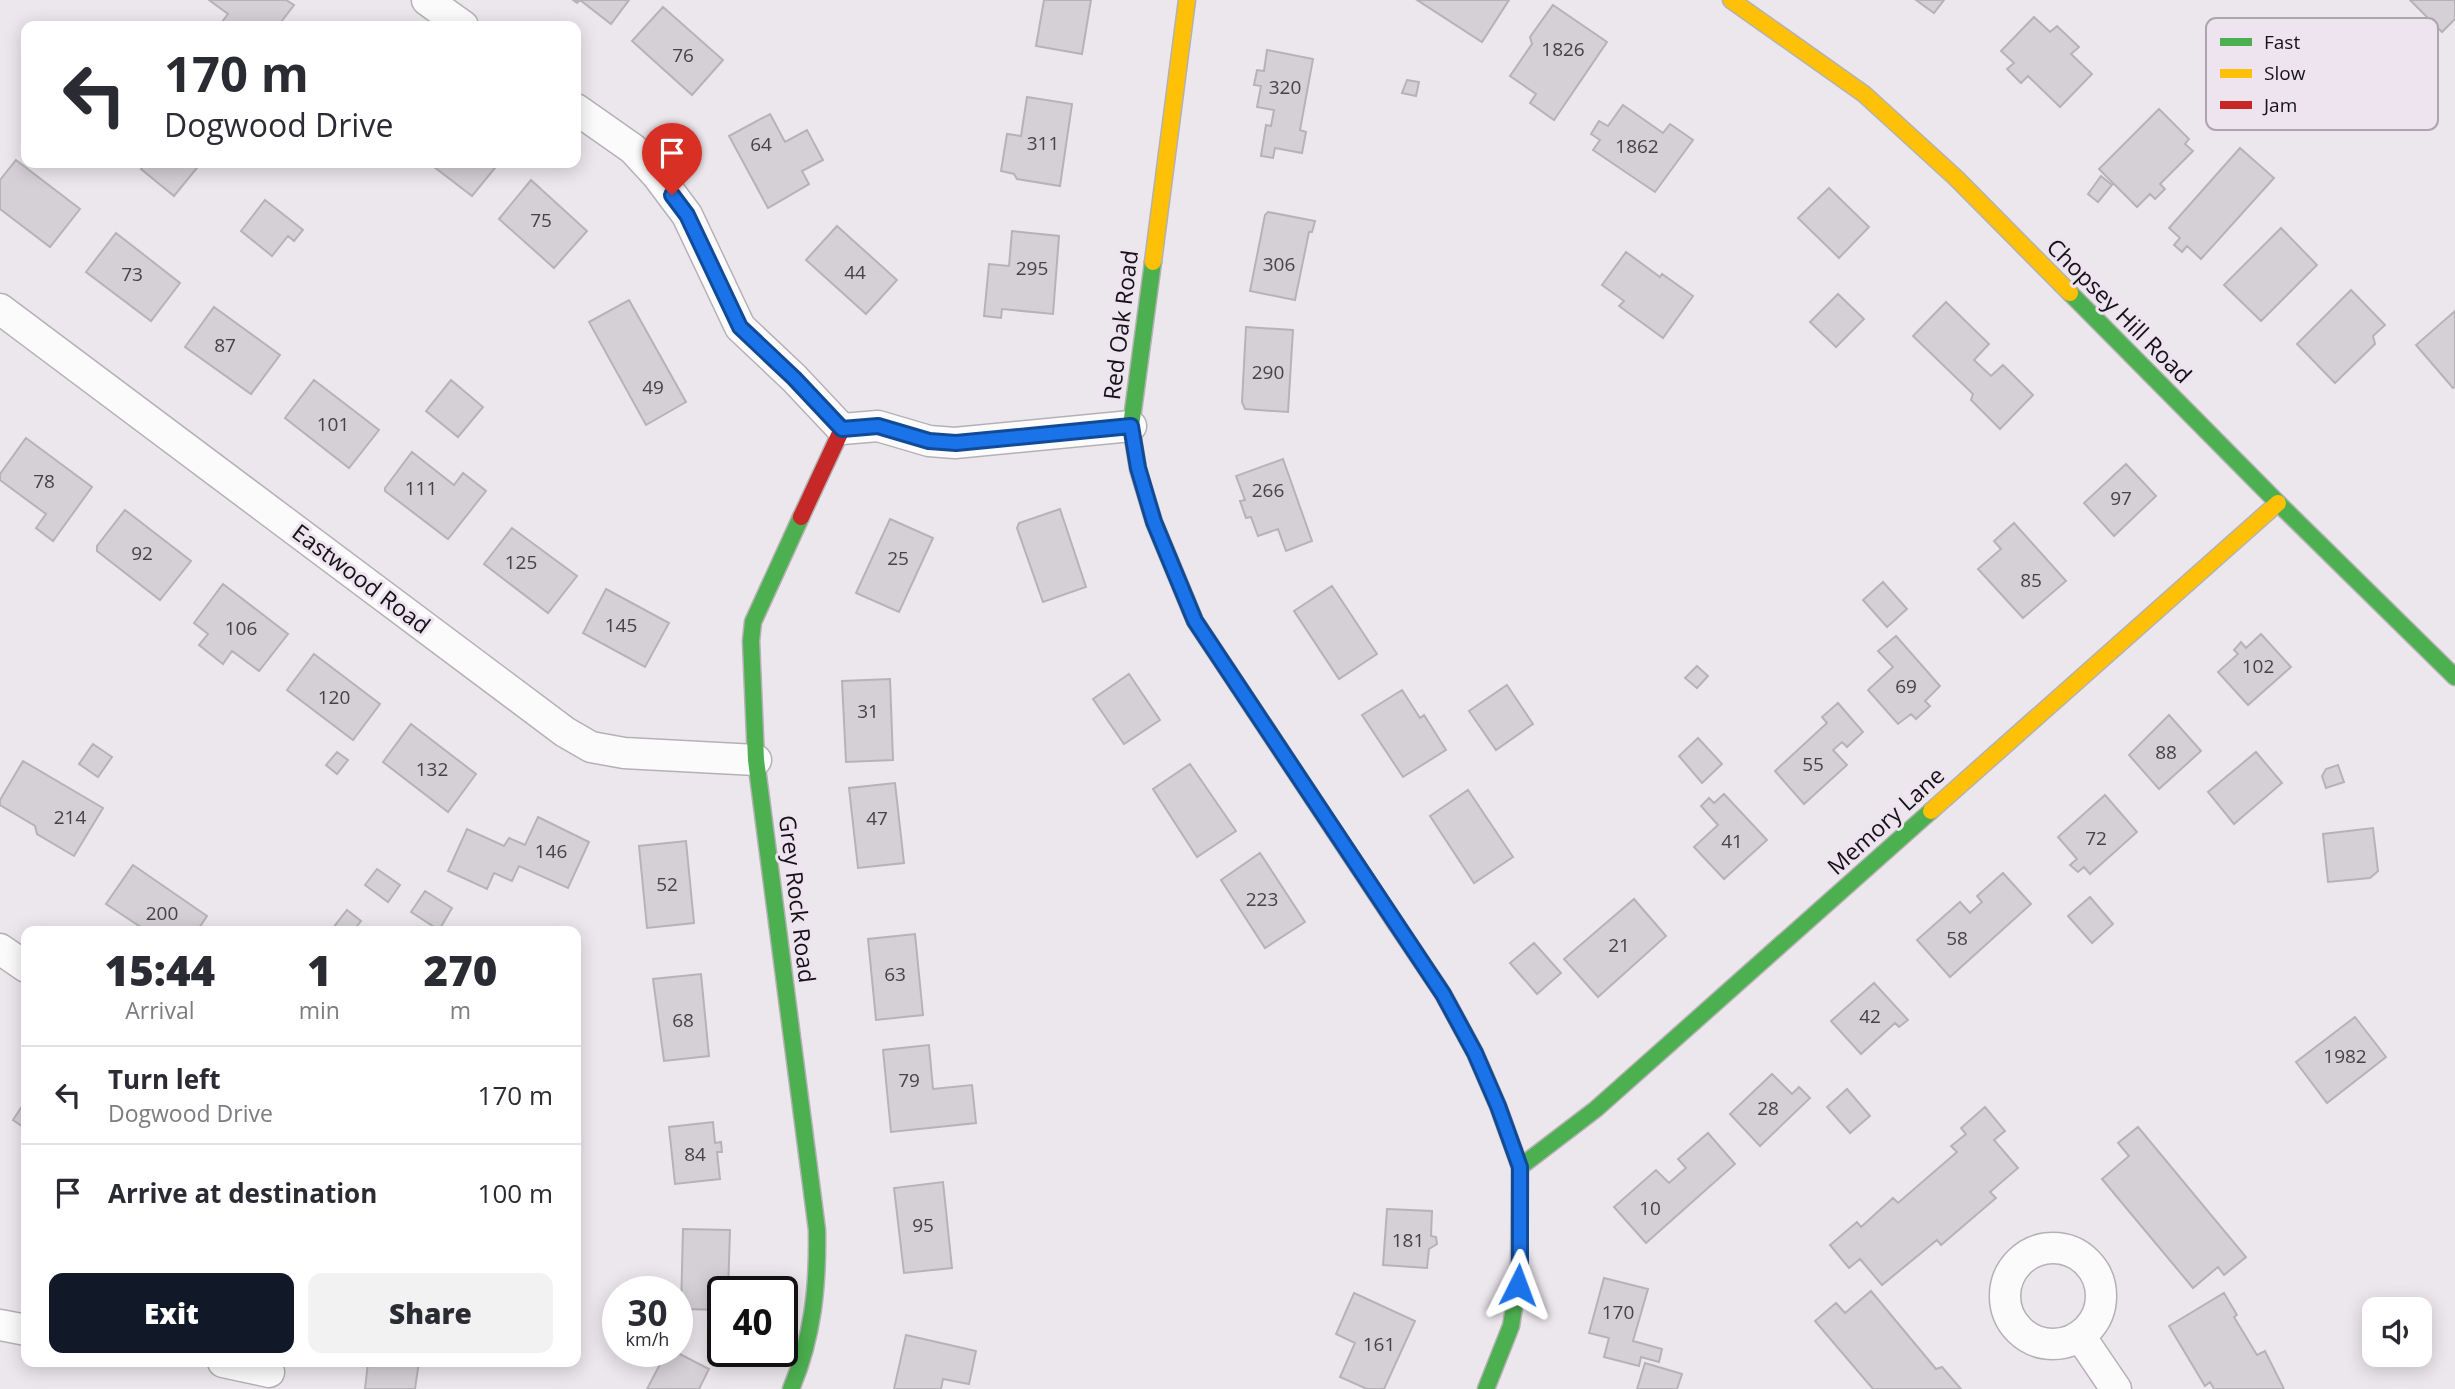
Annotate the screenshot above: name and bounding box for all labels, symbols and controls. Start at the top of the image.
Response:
legend [2206,18,2438,130]
text: Fast [2264,29,2300,55]
house number: 1826 [1541,36,1585,62]
text: 170 m [164,40,309,106]
house number: 76 [672,42,694,68]
icon: left [49,49,140,140]
text: Slow [2264,60,2306,86]
house number: 320 [1269,74,1301,100]
text: Jam [2262,92,2297,118]
text: Dogwood Drive [164,103,393,146]
pin [642,123,702,195]
house number: 311 [1027,130,1059,156]
house number: 64 [750,131,772,157]
house number: 1862 [1615,133,1659,159]
icon: arrive [653,134,691,172]
house number: 75 [530,207,552,233]
street label: Chopsey Hill Road [2040,231,2199,390]
street label: Red Oak Road [1095,248,1145,402]
house number: 306 [1263,251,1295,277]
house number: 295 [1016,255,1048,281]
house number: 44 [844,259,866,285]
house number: 73 [121,261,143,287]
house number: 87 [214,332,236,358]
house number: 290 [1252,359,1284,385]
house number: 49 [642,374,664,400]
house number: 101 [317,411,349,437]
house number: 78 [33,468,55,494]
house number: 111 [405,475,437,501]
house number: 266 [1252,477,1284,503]
house number: 97 [2110,485,2132,511]
street label: Eastwood Road [286,516,437,641]
house number: 92 [131,540,153,566]
house number: 25 [887,545,909,571]
house number: 125 [505,549,537,575]
house number: 85 [2020,567,2042,593]
house number: 145 [605,612,637,638]
house number: 106 [225,615,257,641]
house number: 102 [2242,653,2274,679]
house number: 69 [1895,673,1917,699]
house number: 120 [318,684,350,710]
house number: 31 [857,698,879,724]
house number: 88 [2155,739,2177,765]
house number: 55 [1802,751,1824,777]
house number: 132 [416,756,448,782]
street label: Memory Lane [1820,759,1951,881]
house number: 214 [54,804,86,830]
house number: 47 [866,805,888,831]
street label: Grey Rock Road [772,813,824,984]
house number: 72 [2085,825,2107,851]
house number: 41 [1721,828,1743,854]
house number: 146 [535,838,567,864]
house number: 52 [656,871,678,897]
house number: 223 [1246,886,1278,912]
house number: 200 [146,900,178,926]
house number: 58 [1946,925,1968,951]
house number: 21 [1608,932,1630,958]
text: 15:44 [105,941,215,998]
text: 1 [307,941,332,998]
text: 270 [424,941,497,998]
house number: 63 [884,961,906,987]
text: Arrival [125,994,195,1026]
text: min [299,994,340,1026]
text: m [450,994,471,1026]
house number: 42 [1859,1003,1881,1029]
house number: 68 [672,1007,694,1033]
house number: 1982 [2323,1043,2367,1069]
text: Turn left [108,1061,220,1097]
house number: 79 [898,1067,920,1093]
icon: left [49,1076,87,1114]
text: 170 m [478,1077,553,1113]
house number: 28 [1757,1095,1779,1121]
text: Dogwood Drive [108,1097,273,1129]
house number: 84 [684,1141,706,1167]
icon: arrive [49,1174,87,1212]
text: Arrive at destination [108,1175,377,1211]
text: 100 m [478,1175,553,1211]
house number: 10 [1639,1195,1661,1221]
house number: 95 [912,1212,934,1238]
house number: 181 [1392,1227,1424,1253]
position arrow [1481,1248,1555,1322]
button: Exit [49,1273,294,1353]
button: Share [308,1273,553,1353]
speed limit sign: 40 [707,1276,798,1367]
text: 30 [627,1289,668,1336]
map controls [2362,1297,2432,1367]
button: sound [2362,1297,2432,1367]
house number: 170 [1602,1299,1634,1325]
text: km/h [626,1327,669,1351]
house number: 161 [1363,1331,1395,1357]

